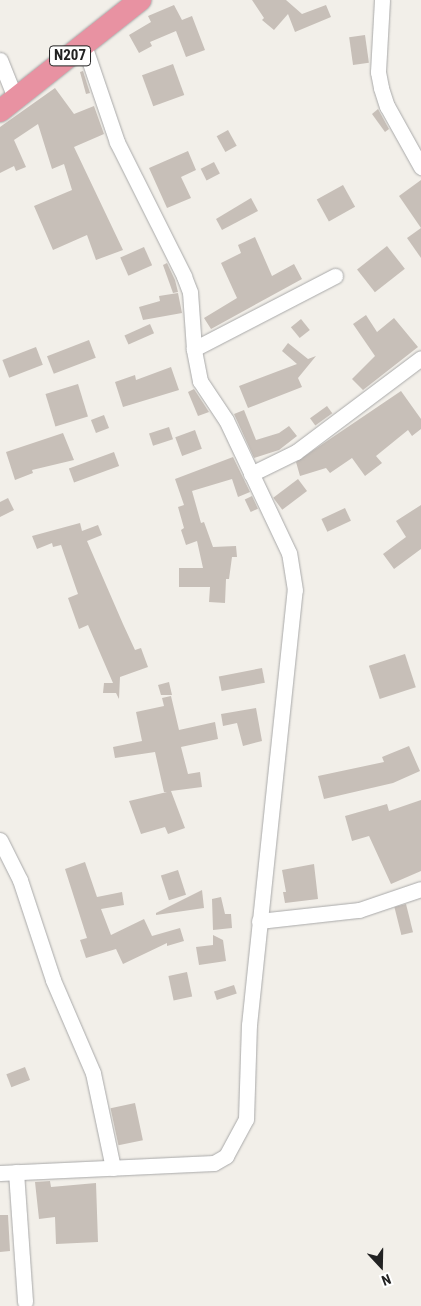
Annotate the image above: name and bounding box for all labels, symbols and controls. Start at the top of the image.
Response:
road number: N207 [49,44,91,68]
north arrow [356,1241,406,1291]
text: N [380,1271,393,1289]

